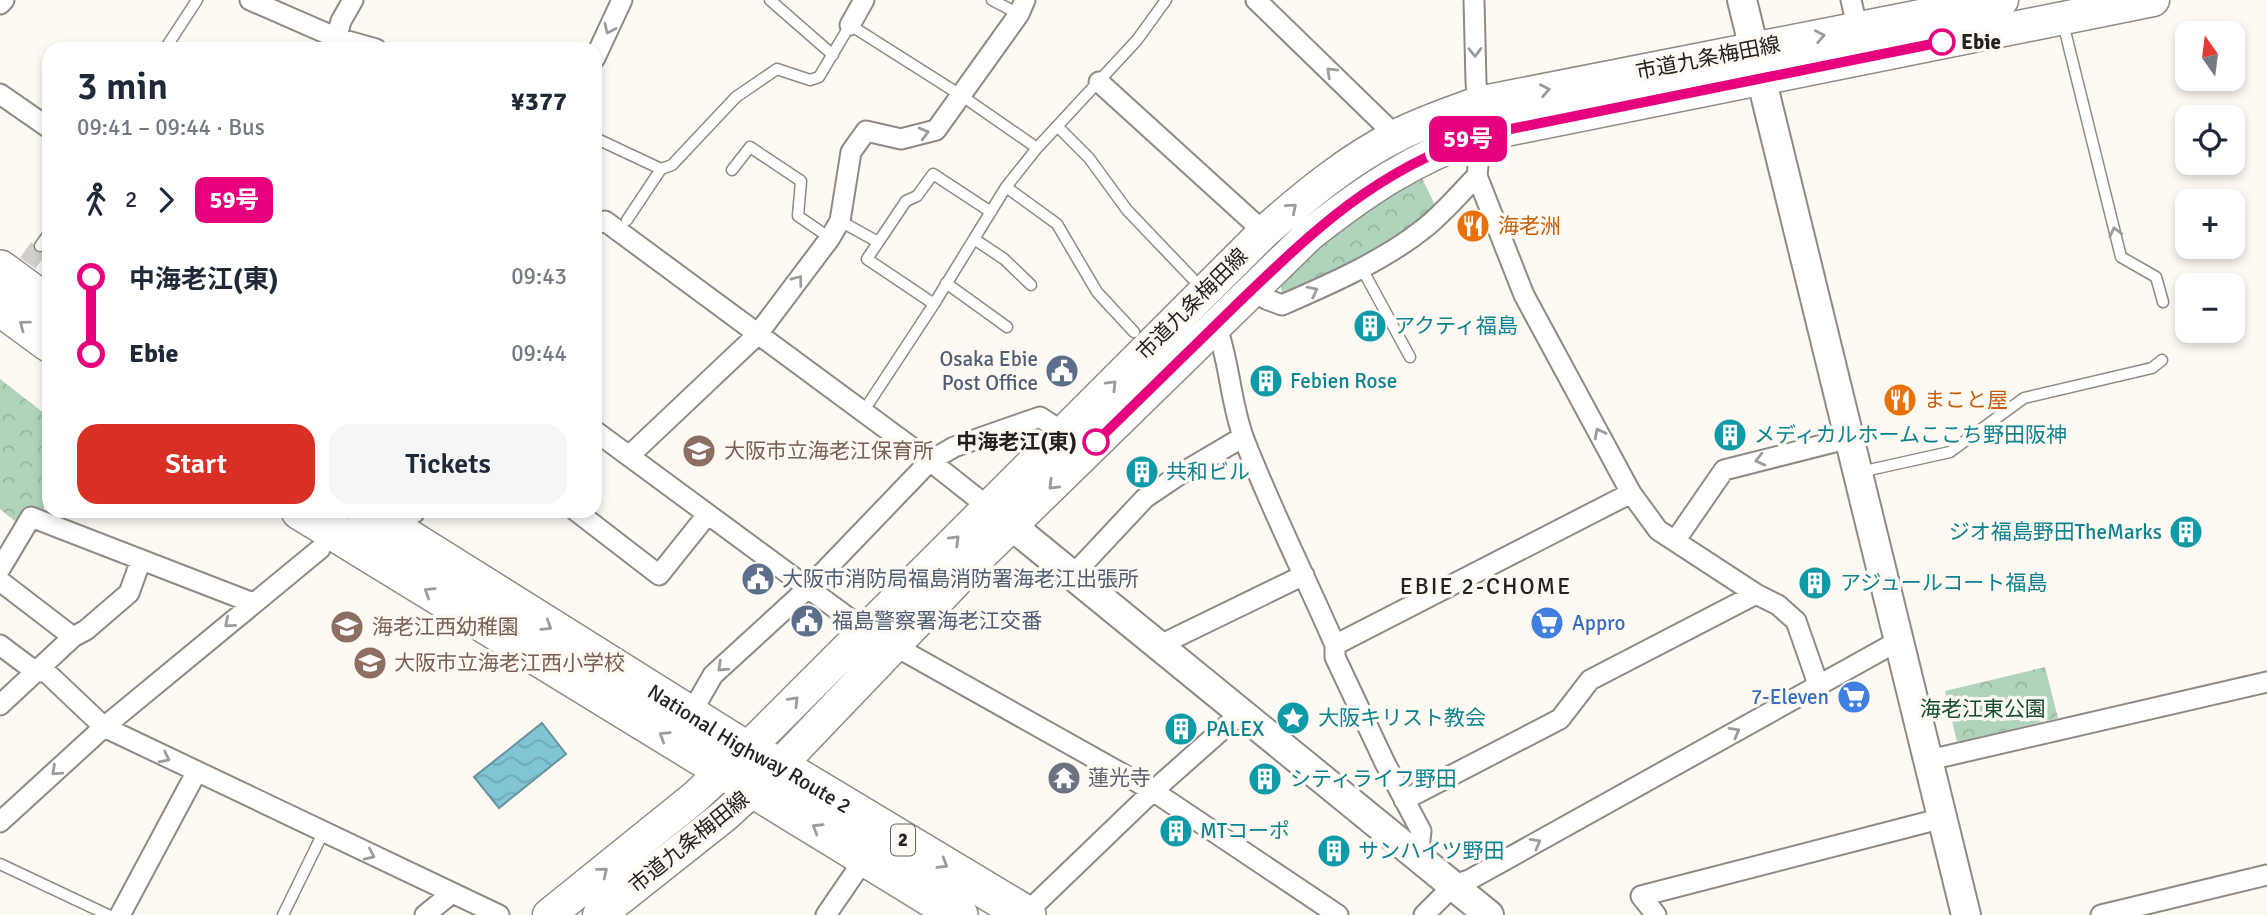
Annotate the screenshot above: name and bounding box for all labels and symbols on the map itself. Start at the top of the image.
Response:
north arrow [2175,21,2245,91]
one-way arrow [603,22,617,34]
one-way arrow [1814,29,1826,44]
marker: Ebie [1929,29,1955,55]
place label: Ebie [1961,29,2001,55]
street label: 市道九条梅田線 [1633,31,1783,85]
one-way arrow [1468,47,1483,58]
one-way arrow [1326,68,1339,81]
one-way arrow [1539,84,1551,99]
line badge: 59号 [1428,116,1508,162]
one-way arrow [918,127,930,141]
one-way arrow [1283,204,1296,216]
restaurant icon: 海老洲 [1454,207,1492,245]
place label: 海老洲 [1498,213,1561,239]
one-way arrow [2108,226,2123,238]
street label: 市道九条梅田線 [1131,243,1253,365]
one-way arrow [790,275,803,288]
one-way arrow [1306,285,1318,299]
building icon: アクティ福島 [1351,307,1389,345]
place label: アクティ福島 [1394,313,1518,339]
one-way arrow [20,321,32,334]
place label: Osaka Ebie Post Office [939,346,1038,396]
public building icon: Osaka Ebie Post Office [1043,352,1081,390]
building icon: Febien Rose [1247,362,1285,400]
place label: Febien Rose [1290,368,1397,394]
one-way arrow [1103,380,1116,393]
restaurant icon: まこと屋 [1881,381,1919,419]
place label: まこと屋 [1924,387,2008,413]
building icon: メディカルホームここち野田阪神 [1711,416,1749,454]
place label: メディカルホームここち野田阪神 [1754,422,2067,448]
one-way arrow [1594,427,1607,440]
place label: 中海老江(東) [956,429,1077,455]
marker: 中海老江(東) [1083,429,1109,455]
school or university icon: 大阪市立海老江保育所 [680,432,718,470]
place label: 大阪市立海老江保育所 [724,438,934,464]
one-way arrow [1754,452,1766,466]
building icon: 共和ビル [1123,453,1161,491]
place label: 共和ビル [1166,459,1250,485]
one-way arrow [1048,477,1061,490]
building icon: ジオ福島野田TheMarks [2167,513,2205,551]
place label: ジオ福島野田TheMarks [1949,519,2162,545]
one-way arrow [946,536,959,549]
public building icon: 大阪市消防局福島消防署海老江出張所 [739,560,777,598]
building icon: アジュールコート福島 [1796,564,1834,602]
place label: 大阪市消防局福島消防署海老江出張所 [782,566,1139,592]
place label: アジュールコート福島 [1840,570,2047,596]
district label: EBIE 2-CHOME [1400,572,1572,601]
one-way arrow [423,587,436,600]
public building icon: 福島警察署海老江交番 [788,602,826,640]
supermarket icon: Appro [1528,604,1566,642]
school or university icon: 海老江西幼稚園 [328,608,366,646]
place label: 福島警察署海老江交番 [832,608,1042,634]
place label: Appro [1572,610,1625,636]
place label: 海老江西幼稚園 [372,614,519,640]
one-way arrow [224,615,237,627]
one-way arrow [540,617,553,630]
school or university icon: 大阪市立海老江西小学校 [351,644,389,682]
place label: 大阪市立海老江西小学校 [394,650,625,676]
one-way arrow [717,659,730,672]
supermarket icon: 7-Eleven [1835,678,1873,716]
street label: National Highway Route 2 [643,679,856,819]
place label: 7-Eleven [1751,684,1829,710]
park label: 海老江東公園 [1920,696,2046,722]
one-way arrow [786,697,799,710]
place icon: 大阪キリスト教会 [1274,699,1312,737]
place label: 大阪キリスト教会 [1318,705,1486,731]
building icon: PALEX [1162,710,1200,748]
place label: PALEX [1206,716,1264,742]
one-way arrow [1728,727,1740,740]
one-way arrow [659,732,672,745]
one-way arrow [158,749,170,763]
temple icon: 蓮光寺 [1045,759,1083,797]
building icon: シティライフ野田 [1246,760,1284,798]
one-way arrow [51,762,64,775]
place label: 蓮光寺 [1088,765,1151,791]
place label: シティライフ野田 [1290,766,1457,792]
street label: 市道九条梅田線 [624,786,754,898]
building icon: MTコーポ [1157,812,1195,850]
place label: MTコーポ [1200,818,1290,844]
one-way arrow [811,824,824,837]
road number: 2 [891,824,915,856]
building icon: サンハイツ野田 [1315,832,1353,870]
place label: サンハイツ野田 [1358,838,1505,864]
one-way arrow [1529,838,1542,851]
one-way arrow [363,847,376,861]
one-way arrow [935,855,948,868]
one-way arrow [594,868,607,880]

